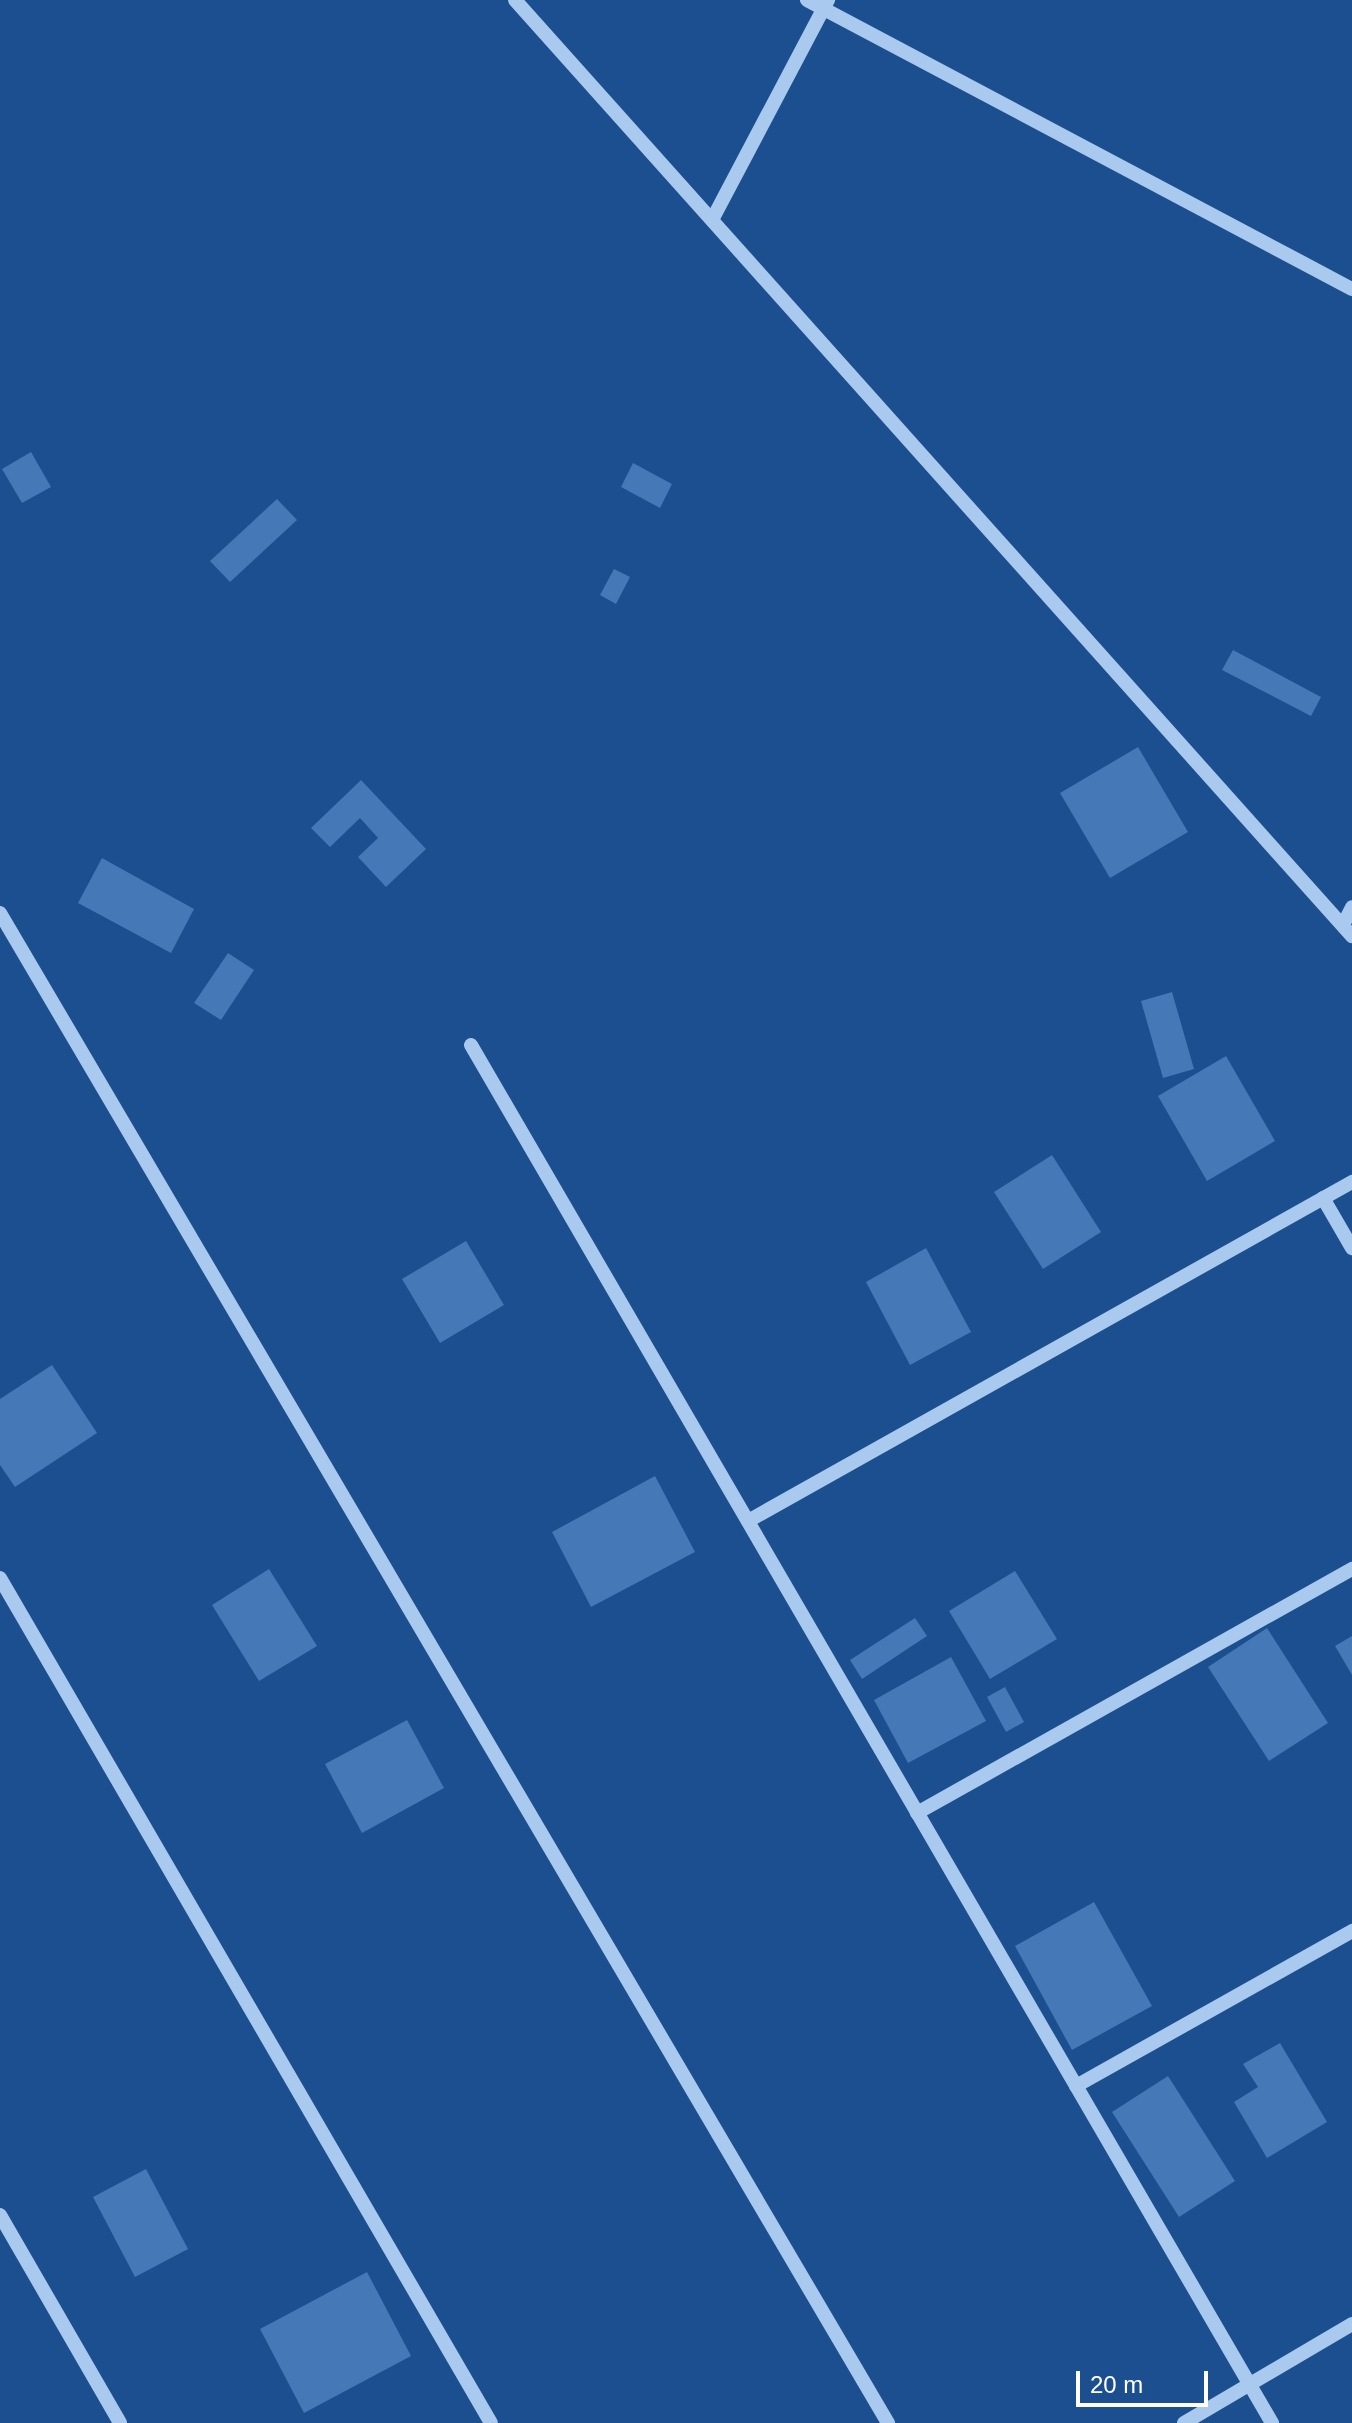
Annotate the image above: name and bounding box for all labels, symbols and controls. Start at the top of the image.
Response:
scale bar [1080,2355,1212,2405]
text: 20 m [1090,2371,1143,2398]

